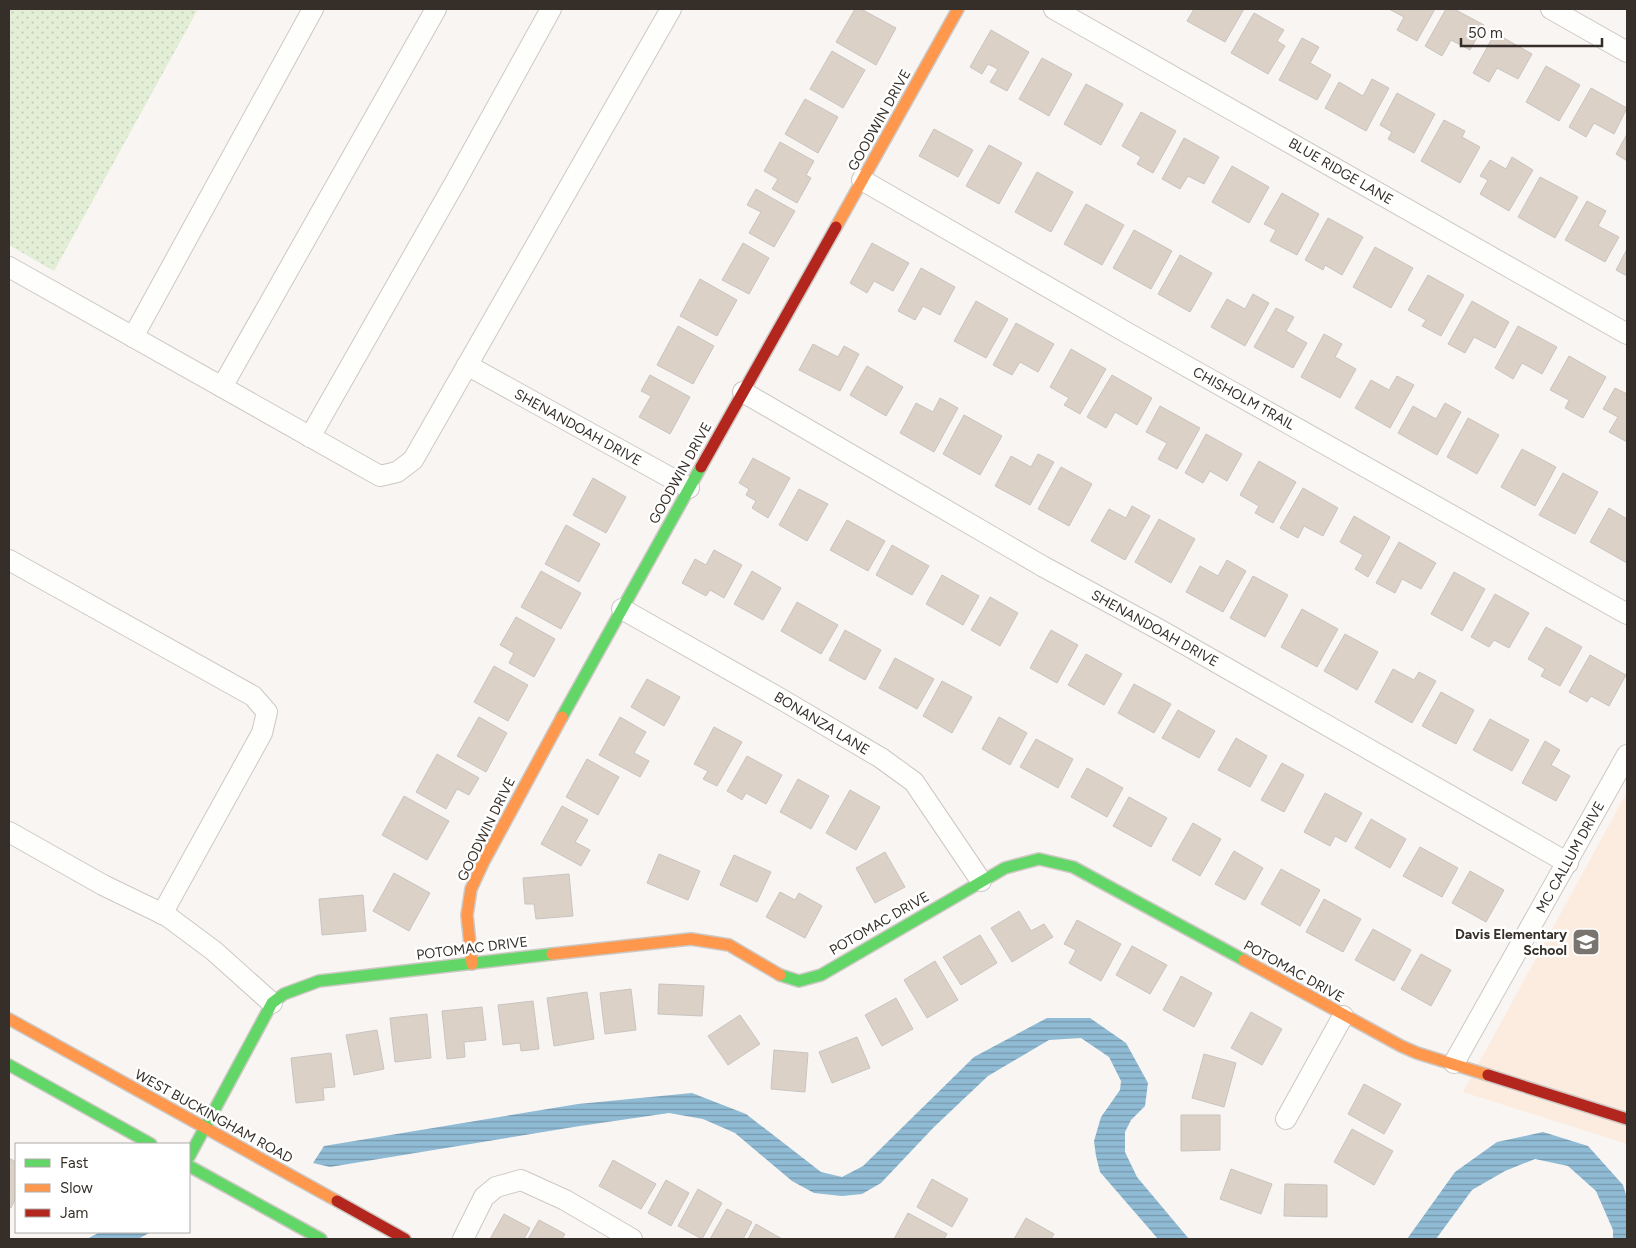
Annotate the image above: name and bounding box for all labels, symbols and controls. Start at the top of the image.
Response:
scale bar [1461,15,1602,47]
text: 50 m [1468,24,1503,42]
street label: GOODWIN DRIVE [844,66,914,174]
street label: BLUE RIDGE LANE [1285,135,1396,208]
street label: CHISHOLM TRAIL [1190,363,1298,434]
street label: SHENANDOAH DRIVE [511,385,644,469]
street label: GOODWIN DRIVE [645,419,715,527]
street label: SHENANDOAH DRIVE [1088,586,1221,670]
street label: BONANZA LANE [771,688,873,759]
street label: GOODWIN DRIVE [454,774,519,884]
street label: MC CALLUM DRIVE [1533,798,1608,916]
street label: POTOMAC DRIVE [826,888,932,959]
place label: Davis Elementary School [1455,926,1568,959]
school or university icon: Davis Elementary School [1571,927,1601,957]
street label: POTOMAC DRIVE [415,933,529,964]
street label: POTOMAC DRIVE [1241,937,1347,1006]
street label: WEST BUCKINGHAM ROAD [132,1066,296,1167]
legend [15,1143,190,1233]
text: Fast [60,1154,89,1172]
text: Slow [60,1179,93,1197]
text: Jam [60,1204,88,1222]

